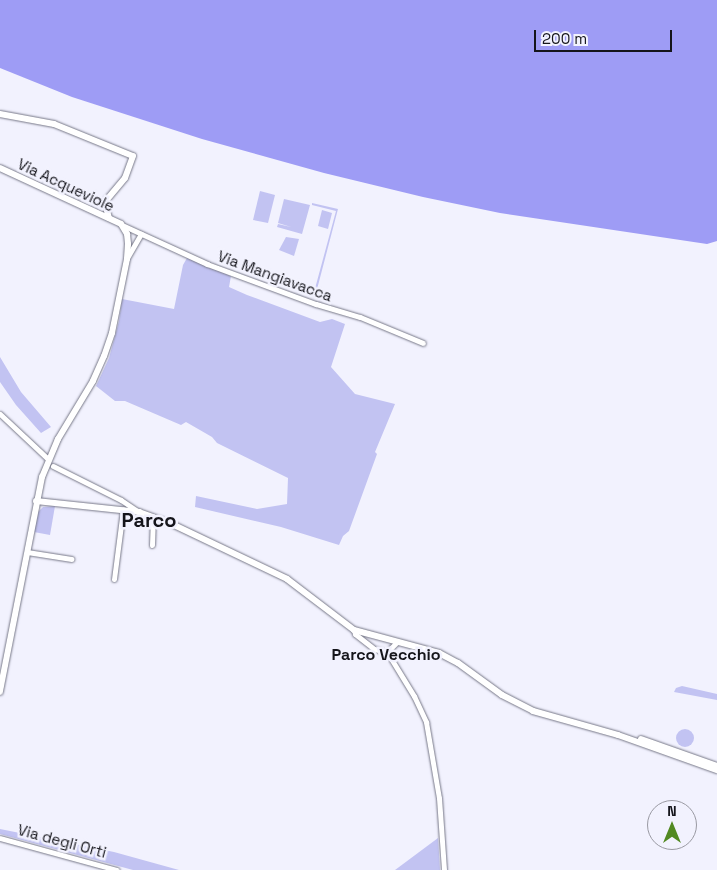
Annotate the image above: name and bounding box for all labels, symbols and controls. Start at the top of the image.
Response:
scale bar [537,20,674,52]
text: 200 m [542,29,587,48]
street label: Via Acqueviole [15,155,117,215]
street label: Via Mangiavacca [215,247,335,305]
district label: Parco [122,508,176,532]
district label: Parco Vecchio [331,645,441,665]
north arrow [647,800,697,850]
text: N [667,802,677,820]
street label: Via degli Orti [16,821,108,861]

